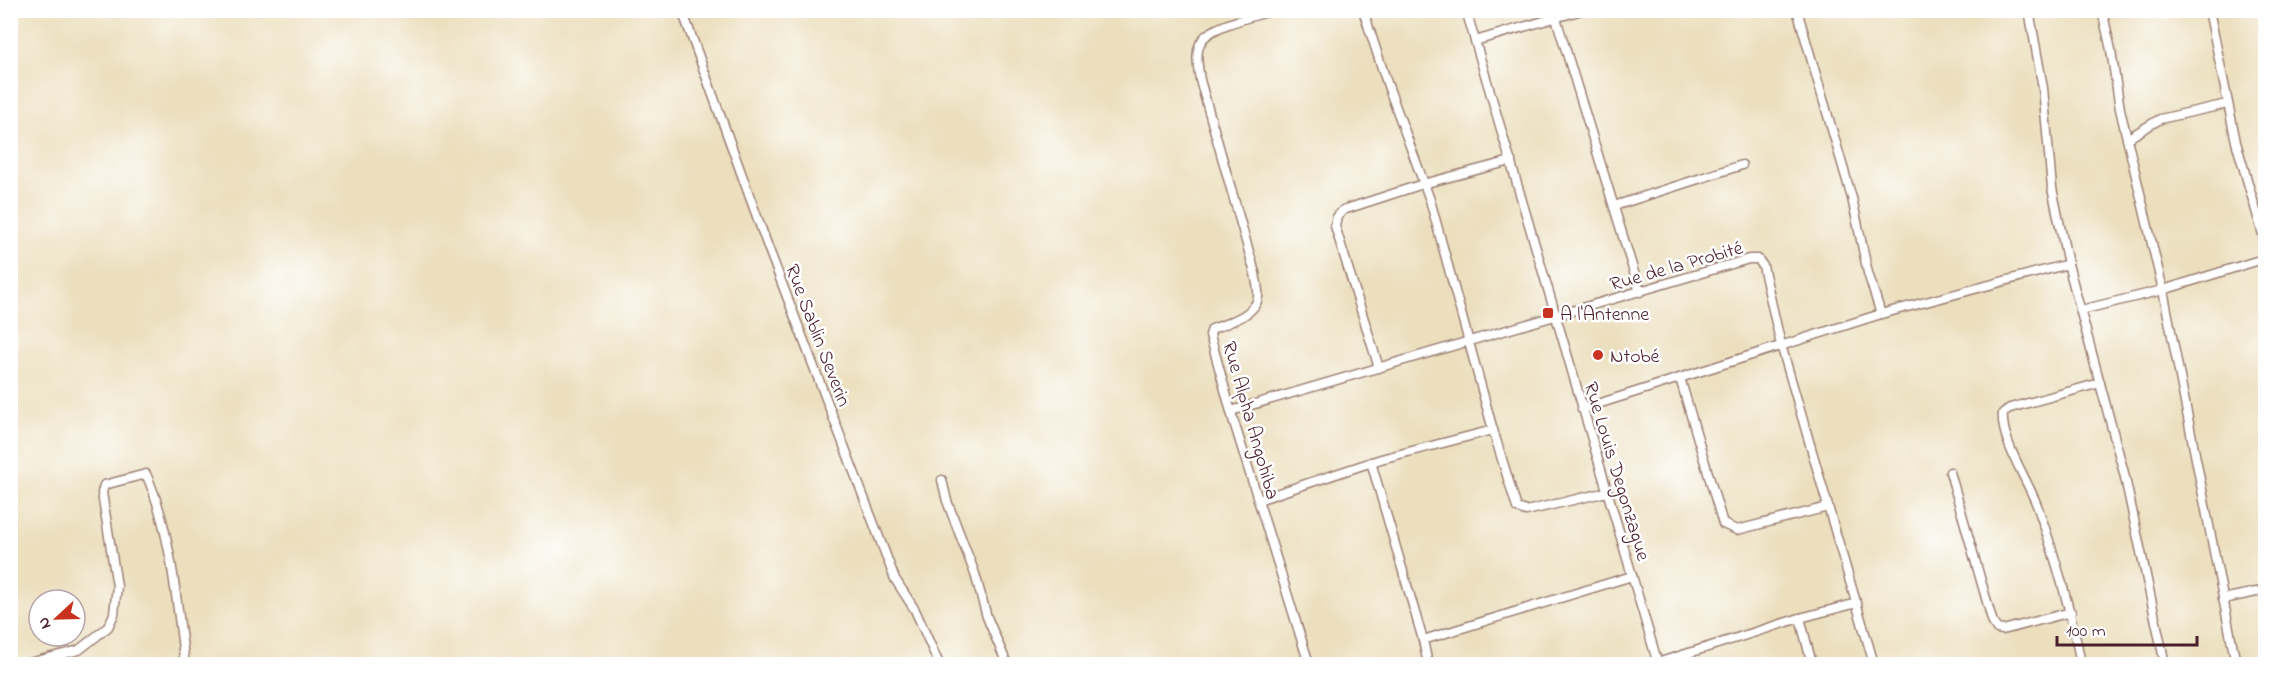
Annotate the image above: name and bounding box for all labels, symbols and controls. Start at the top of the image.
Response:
street label: Rue de la Probité [1607,235,1747,300]
street label: Rue Sablin Severin [776,260,857,412]
place label: A l'Antenne [1560,301,1649,330]
marker: A l'Antenne [1541,306,1555,320]
street label: Rue Alpha Angohiba [1212,338,1286,503]
place label: Ntobé [1610,343,1660,372]
marker: Ntobé [1591,348,1605,362]
street label: Rue Louis Degonzague [1574,379,1657,565]
north arrow [27,588,87,648]
scale bar [2057,609,2196,647]
text: N [32,613,58,632]
text: 100 m [2066,619,2106,645]

